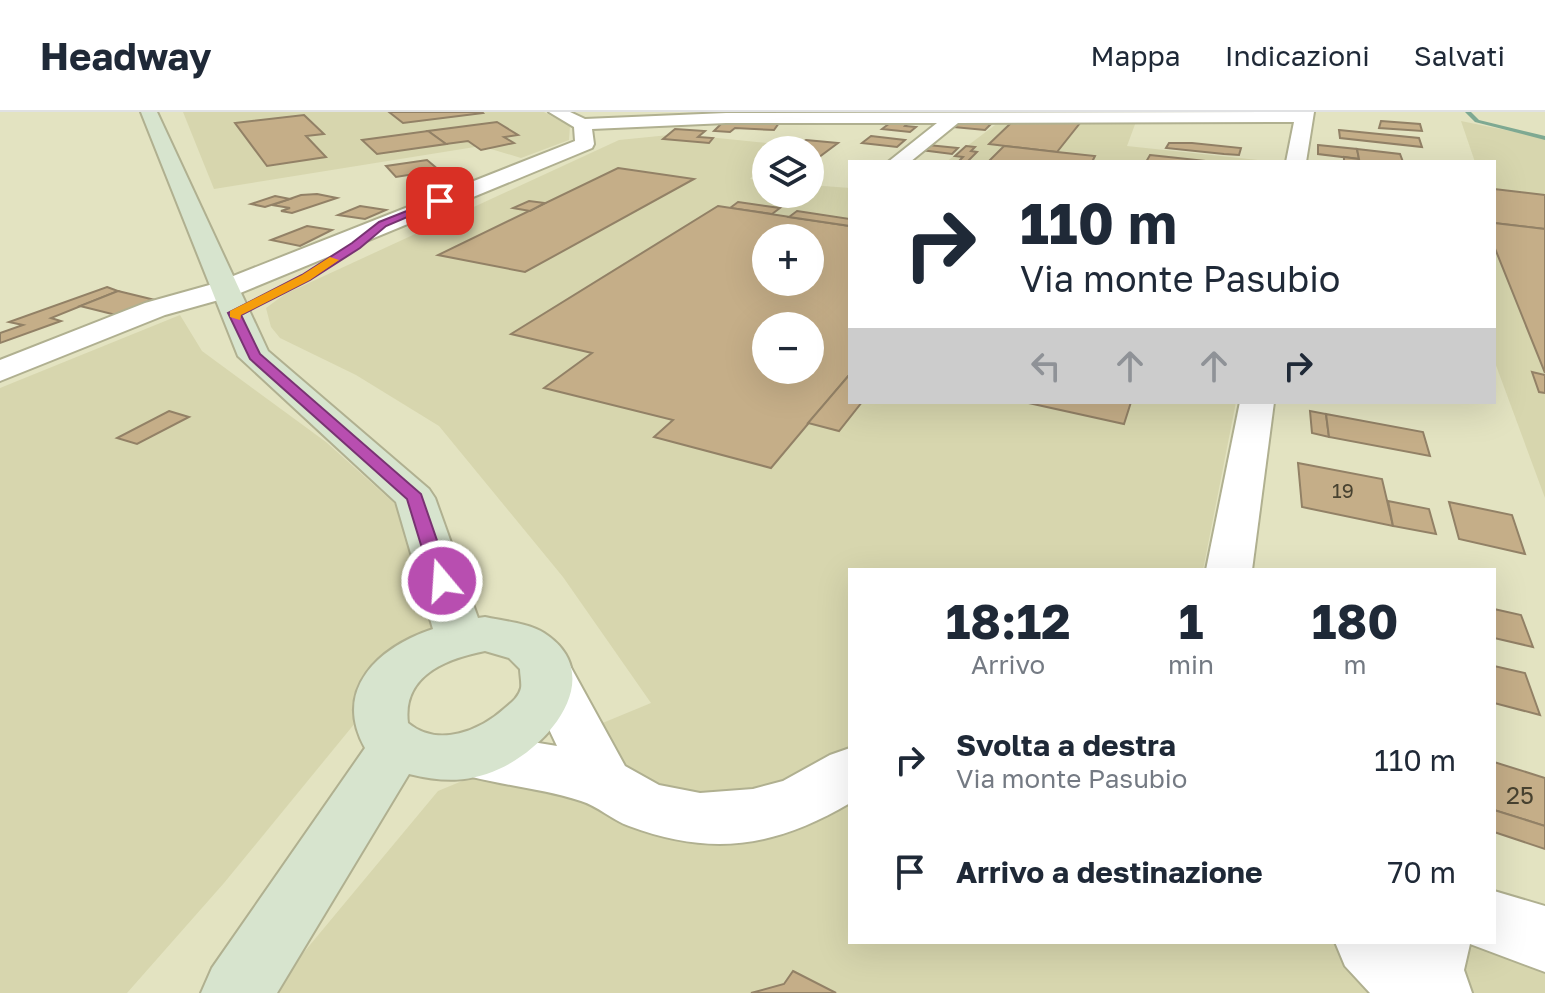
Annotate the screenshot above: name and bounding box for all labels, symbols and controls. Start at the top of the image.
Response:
text: Headway [40,33,212,78]
text: Mappa [1090,39,1181,72]
text: Indicazioni [1225,39,1370,72]
text: Salvati [1414,39,1505,72]
map controls [752,136,824,384]
button: layers [752,136,824,208]
pin [406,167,474,235]
icon: arrive [418,179,462,223]
text: 110 m [1020,189,1177,256]
icon: right [888,192,992,296]
button: + [752,224,824,296]
text: Via monte Pasubio [1020,257,1340,300]
button: − [752,312,824,384]
icon: left [1024,344,1068,388]
icon: ahead [1108,344,1152,388]
icon: ahead [1192,344,1236,388]
icon: right [1276,344,1320,388]
house number: 19 [1332,478,1354,502]
position arrow [400,539,484,623]
text: 18:12 [946,592,1070,650]
text: 1 [1179,592,1203,650]
text: 180 [1312,592,1398,650]
text: Arrivo [971,649,1045,680]
text: min [1168,649,1214,680]
text: m [1344,649,1367,680]
text: Svolta a destra [956,727,1176,763]
icon: right [888,738,932,782]
text: 110 m [1374,742,1456,778]
text: Via monte Pasubio [956,763,1187,794]
house number: 25 [1506,780,1534,809]
icon: arrive [888,850,932,894]
text: Arrivo a destinazione [956,854,1263,890]
text: 70 m [1387,854,1456,890]

